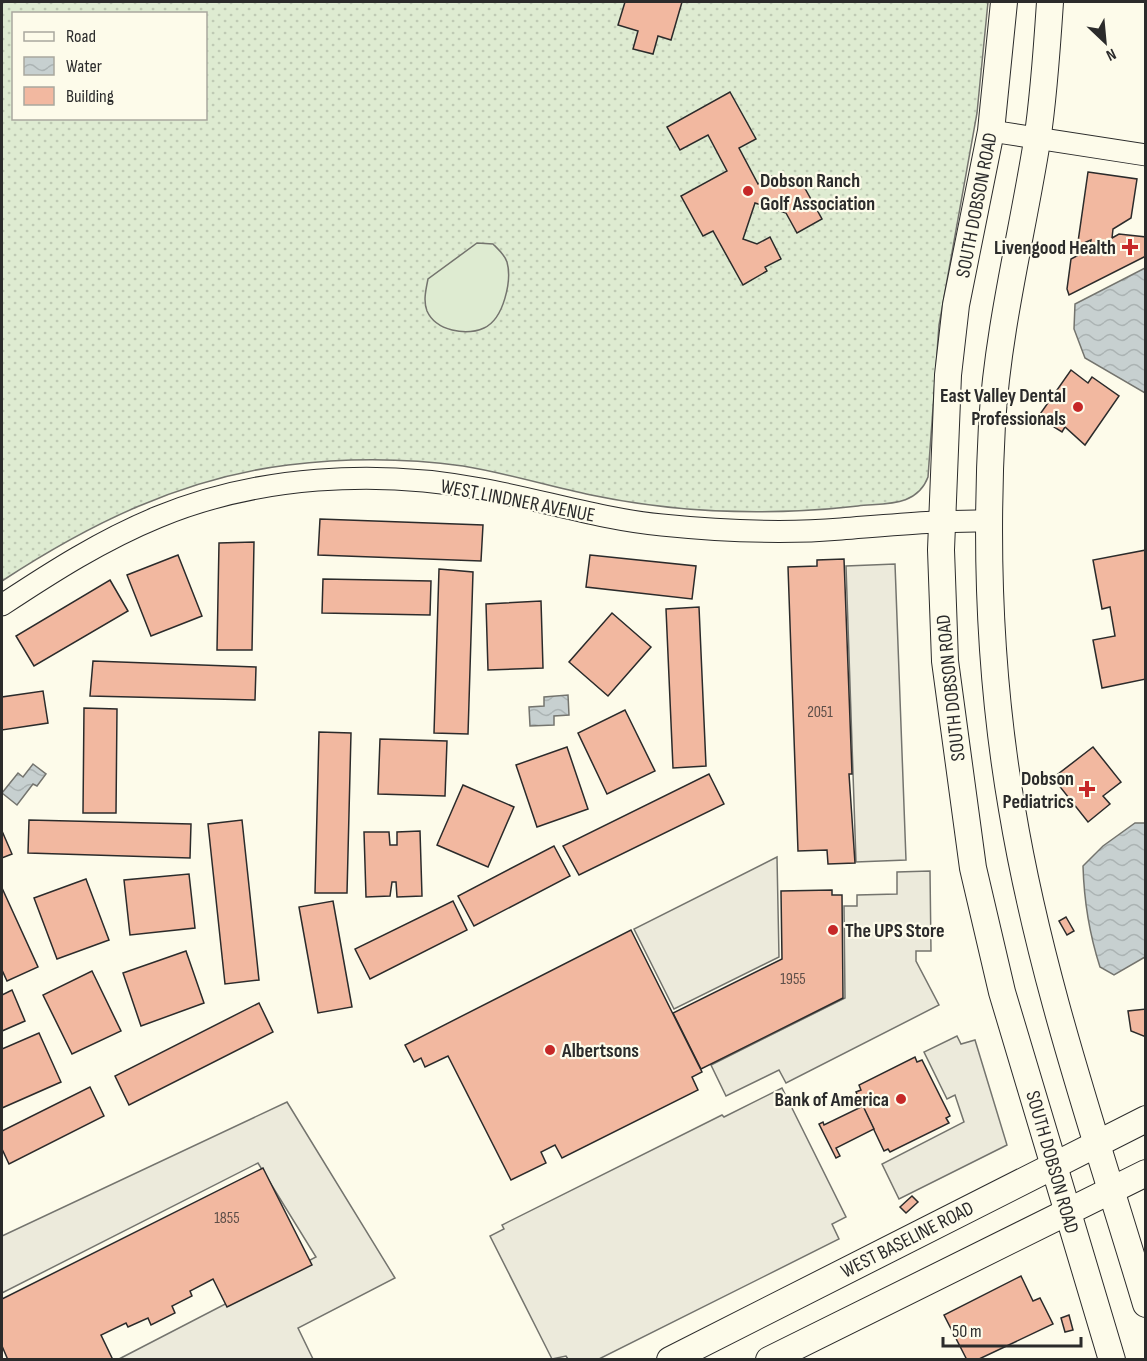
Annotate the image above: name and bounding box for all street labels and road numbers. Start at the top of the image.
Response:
street label: SOUTH DOBSON ROAD [951,131,1003,280]
street label: WEST LINDNER AVENUE [439,474,597,528]
street label: SOUTH DOBSON ROAD [931,613,971,762]
street label: SOUTH DOBSON ROAD [1020,1088,1084,1236]
street label: WEST BASELINE ROAD [837,1196,978,1284]

